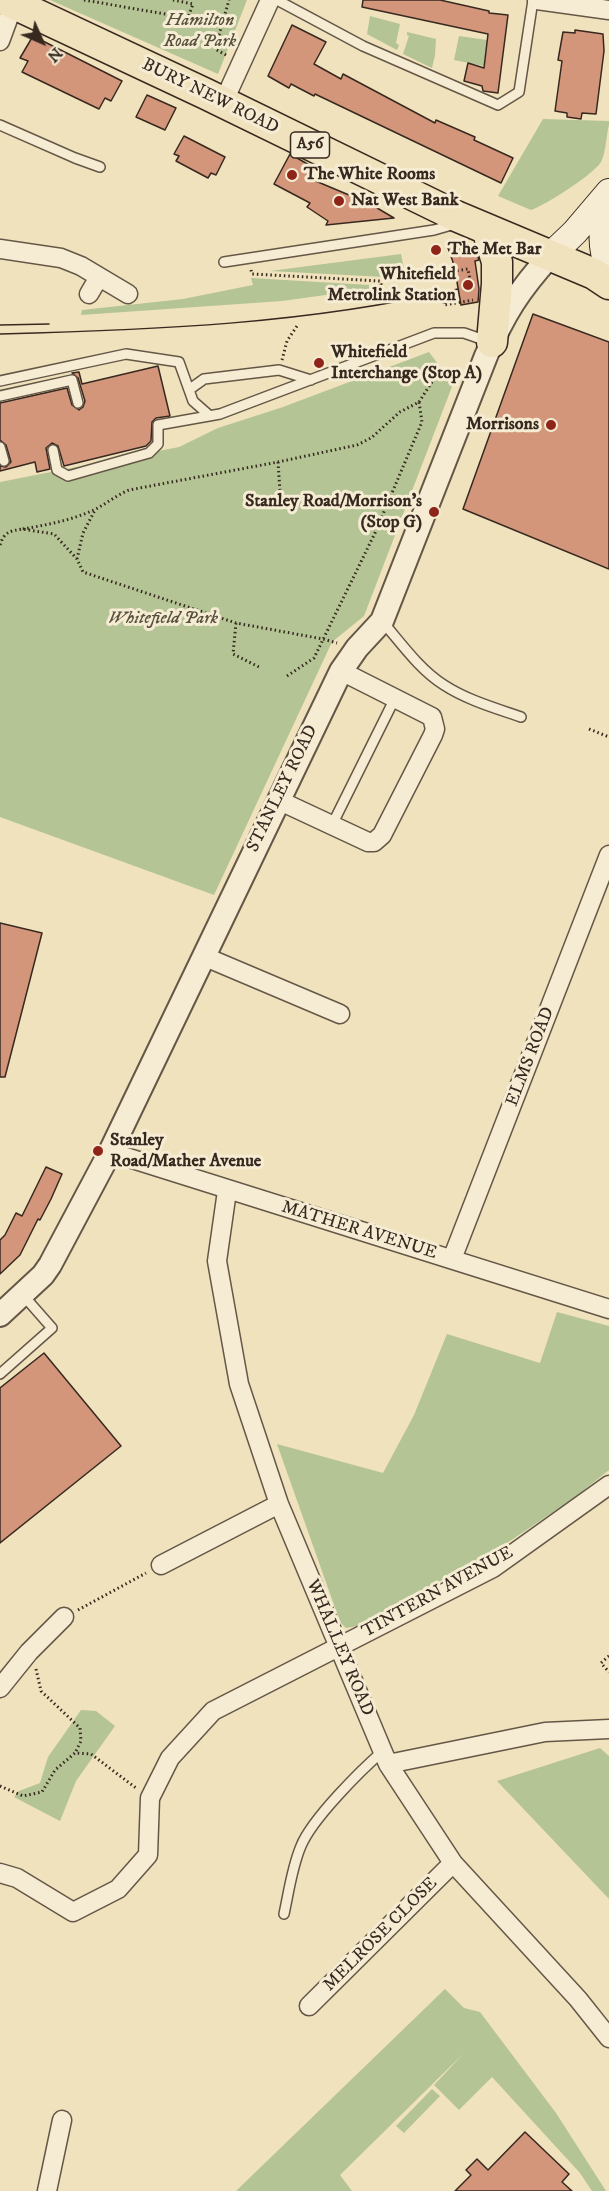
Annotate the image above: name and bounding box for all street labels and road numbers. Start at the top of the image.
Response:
street label: BURY NEW ROAD [138,55,282,139]
road number: A56 [290,132,330,158]
street label: STANLEY ROAD [243,722,323,856]
street label: ELMS ROAD [502,1004,560,1110]
street label: MATHER AVENUE [279,1197,439,1265]
street label: TINTERN AVENUE [359,1543,517,1643]
street label: WHALLEY ROAD [300,1576,378,1720]
street label: MELROSE CLOSE [319,1873,443,1997]

